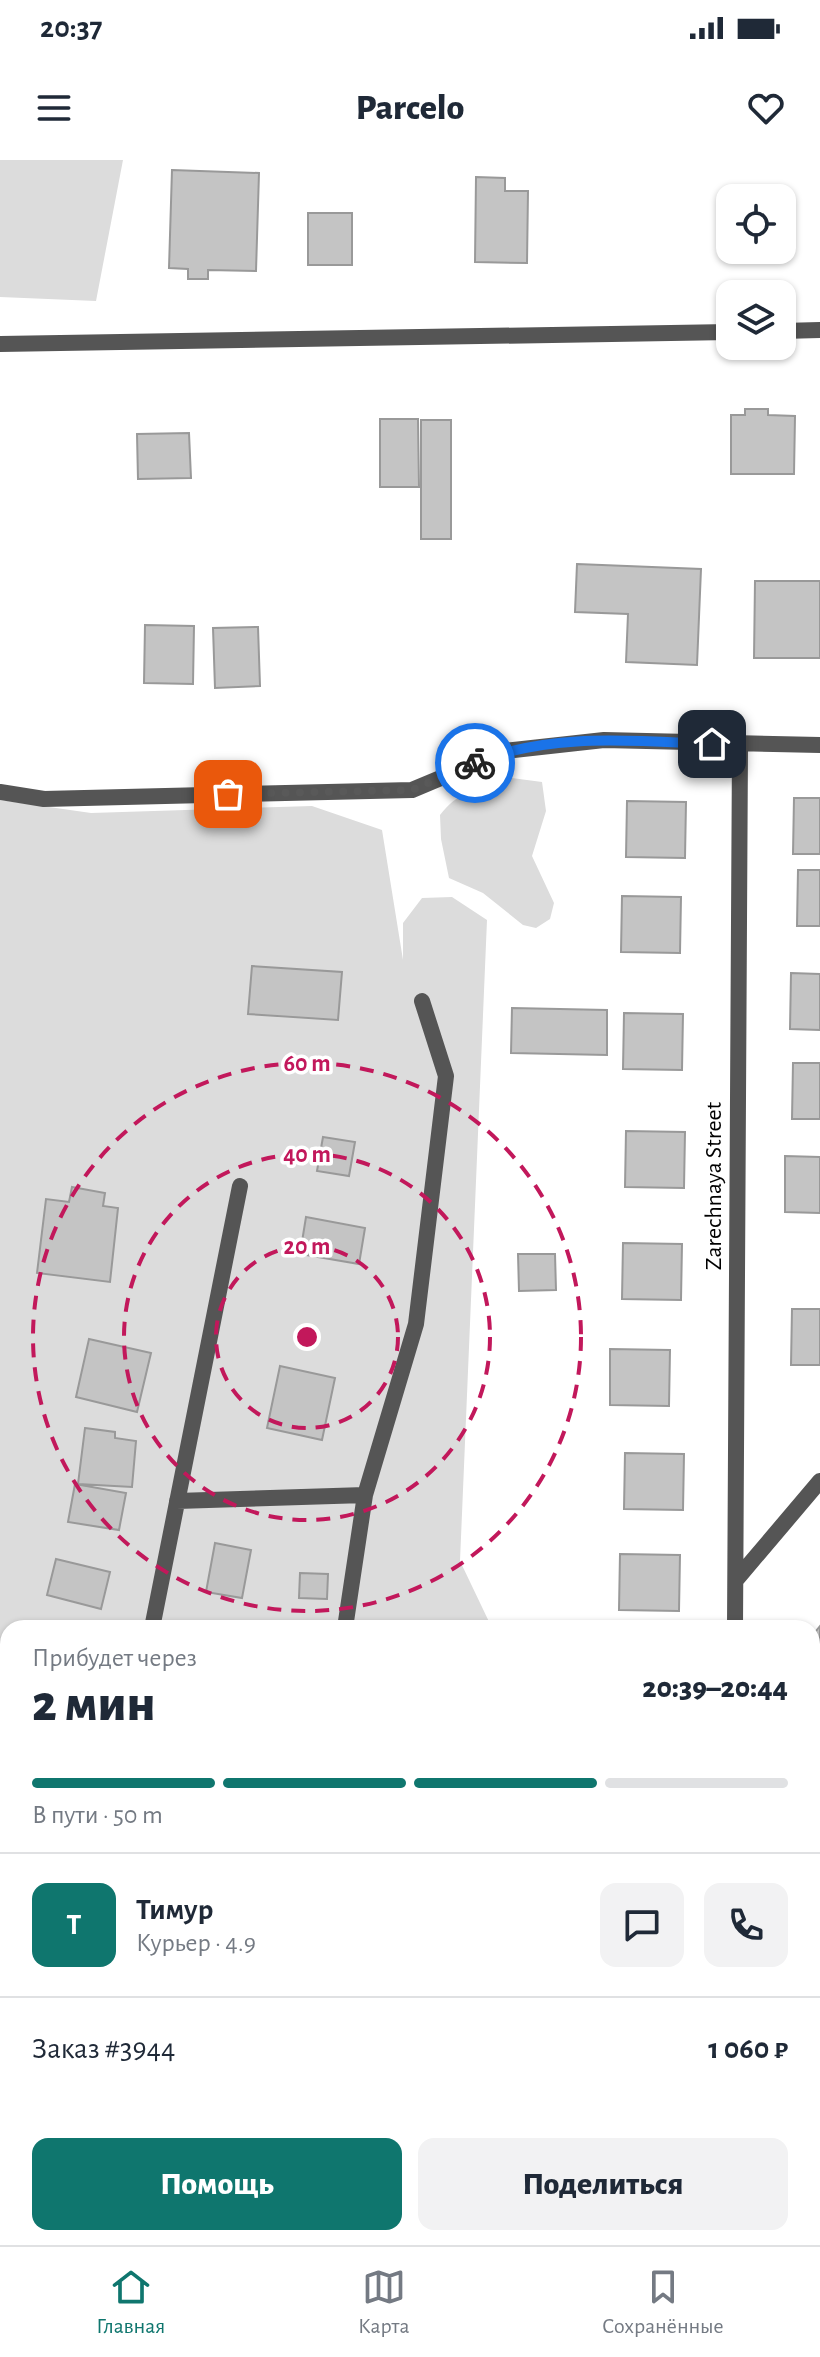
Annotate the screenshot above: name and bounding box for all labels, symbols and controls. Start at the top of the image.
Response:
text: 20:37 [40,13,103,43]
icon: menu [32,86,76,130]
icon: heart [744,86,788,130]
text: Parcelo [356,90,464,126]
map controls [716,184,796,360]
button: locate [716,184,796,264]
button: layers [716,280,796,360]
pin [678,710,746,778]
icon: home [690,722,734,766]
courier [435,723,515,803]
icon: bike [453,741,497,785]
pin [194,760,262,828]
icon: bag [206,772,250,816]
text: 60 m [283,1052,331,1076]
street label: Zarechnaya Street [702,1101,726,1270]
text: 40 m [283,1143,331,1167]
text: 20 m [284,1235,330,1259]
centre of rings [293,1323,321,1351]
text: Прибудет через [32,1645,197,1671]
text: 20:39–20:44 [642,1673,788,1703]
text: 2 мин [32,1678,156,1730]
text: В пути · 50 m [32,1802,163,1828]
button: chat [600,1883,684,1967]
button: phone [704,1883,788,1967]
text: Тимур [136,1895,213,1925]
text: Т [67,1910,81,1940]
text: Курьер · 4.9 [136,1930,256,1956]
text: Заказ #3944 [32,2034,175,2064]
text: 1 060 ₽ [708,2034,788,2064]
button: Помощь [32,2138,402,2230]
button: Поделиться [418,2138,788,2230]
tab: Главная [96,2265,165,2339]
tab: Карта [358,2265,410,2339]
tab: Сохранённые [602,2265,724,2339]

